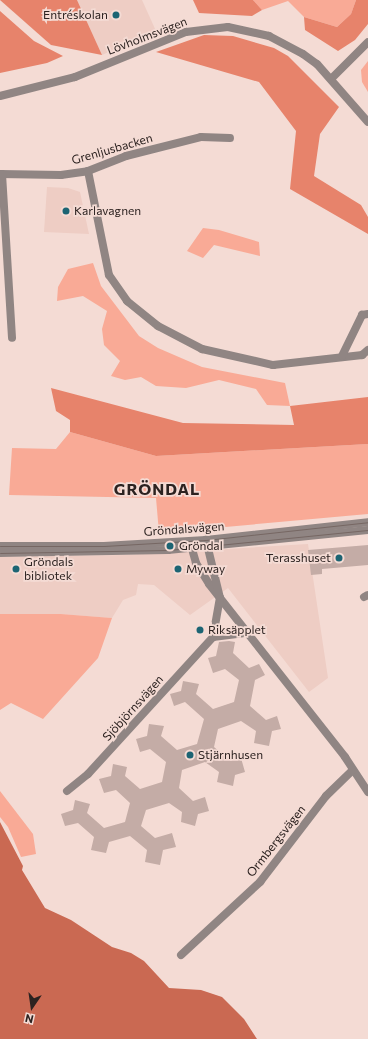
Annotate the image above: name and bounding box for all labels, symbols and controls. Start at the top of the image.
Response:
place label: Entréskolan [43,8,108,22]
marker: Entréskolan [111,10,121,20]
street label: Lövholmsvägen [105,14,189,58]
street label: Grenljusbacken [70,131,154,167]
place label: Karlavagnen [74,204,141,218]
marker: Karlavagnen [61,206,71,216]
district label: GRÖNDAL [114,479,200,499]
street label: Gröndalsvägen [143,519,225,539]
place label: Gröndal [179,539,223,553]
marker: Gröndal [164,540,176,552]
place label: Terasshuset [266,551,331,565]
marker: Terasshuset [334,553,344,563]
place label: Gröndals bibliotek [24,555,73,583]
place label: Myway [186,562,225,576]
marker: Gröndals bibliotek [11,564,21,574]
marker: Myway [173,564,183,574]
place label: Riksäpplet [208,623,266,637]
marker: Riksäpplet [195,625,205,635]
street label: Sjöbjörnsvägen [100,672,166,744]
place label: Stjärnhusen [198,748,263,762]
marker: Stjärnhusen [185,750,195,760]
street label: Ormbergsvägen [244,802,308,880]
north arrow [12,987,52,1027]
text: N [24,1012,35,1026]

